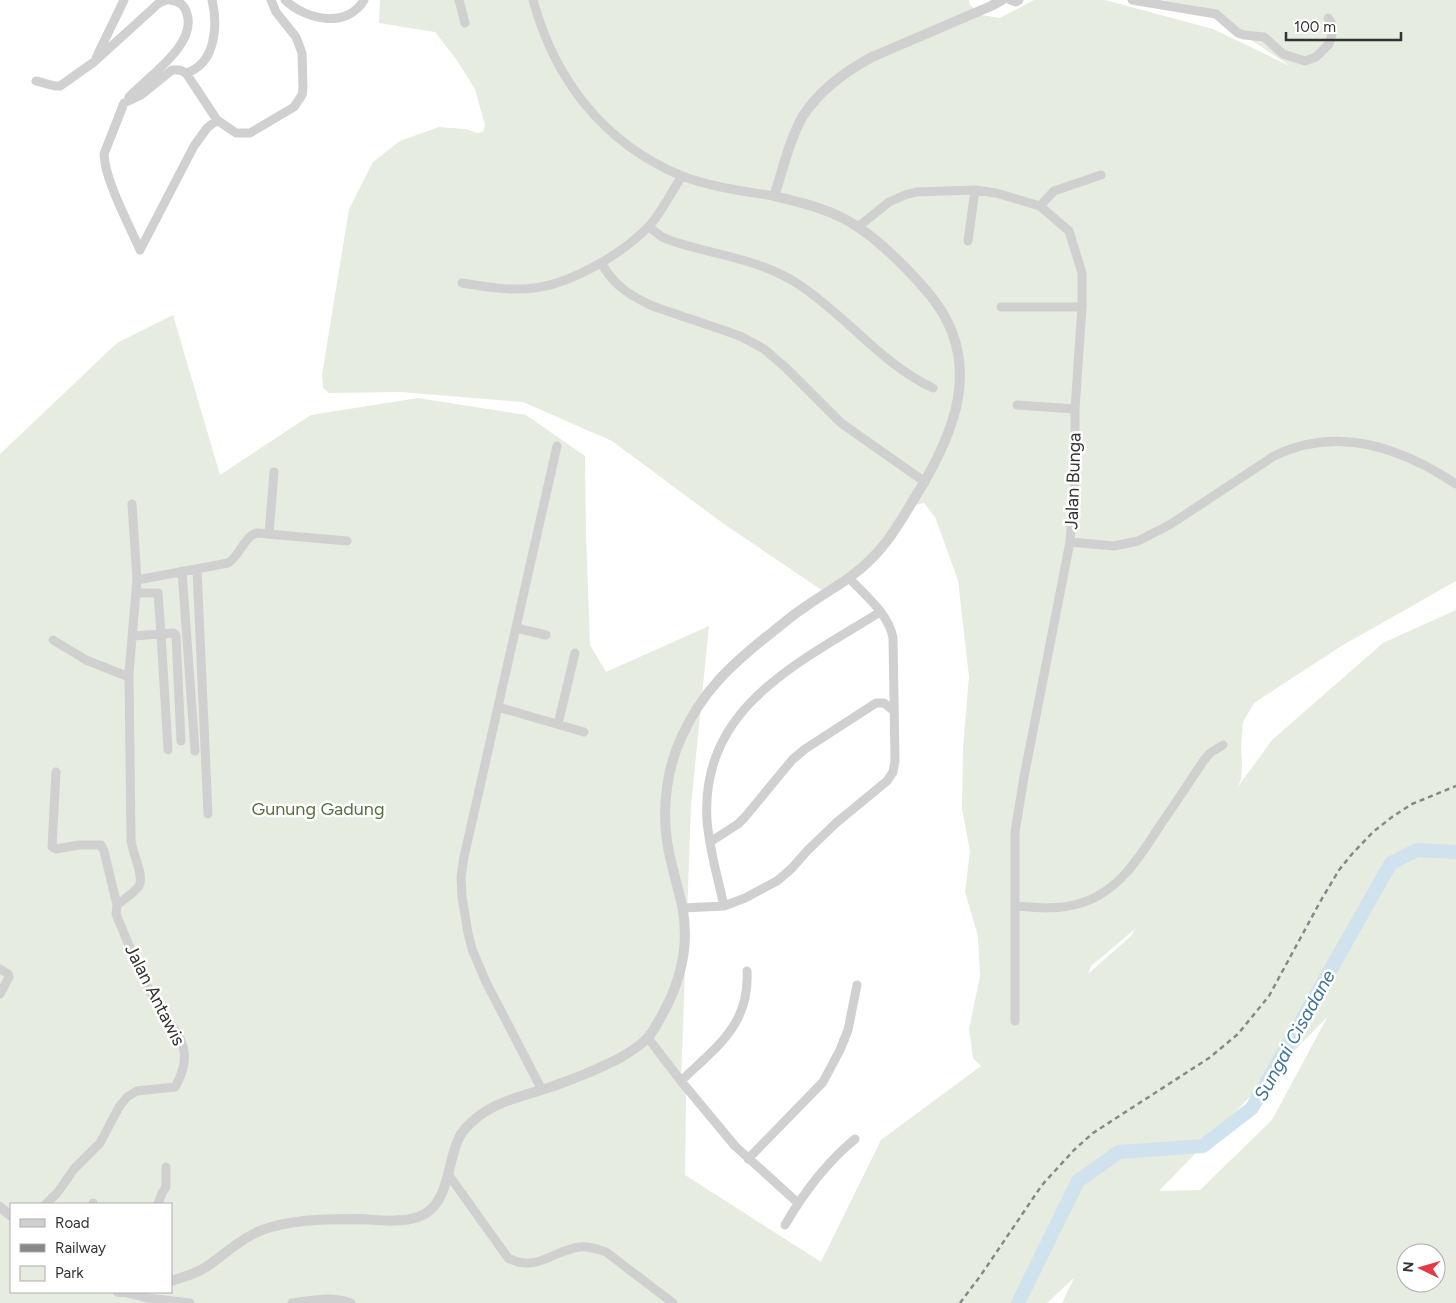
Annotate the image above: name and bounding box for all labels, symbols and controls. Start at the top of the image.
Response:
scale bar [1286,10,1401,42]
text: 100 m [1294,18,1336,36]
street label: Jalan Bunga [1060,432,1086,530]
park label: Gunung Gadung [252,798,384,820]
street label: Jalan Antawis [120,941,190,1049]
water label: Sungai Cisadane [1249,965,1340,1105]
legend [10,1203,172,1293]
text: Road [55,1214,90,1232]
text: Railway [55,1239,106,1257]
north arrow [1396,1243,1446,1293]
text: N [1400,1261,1417,1273]
text: Park [55,1264,84,1282]

